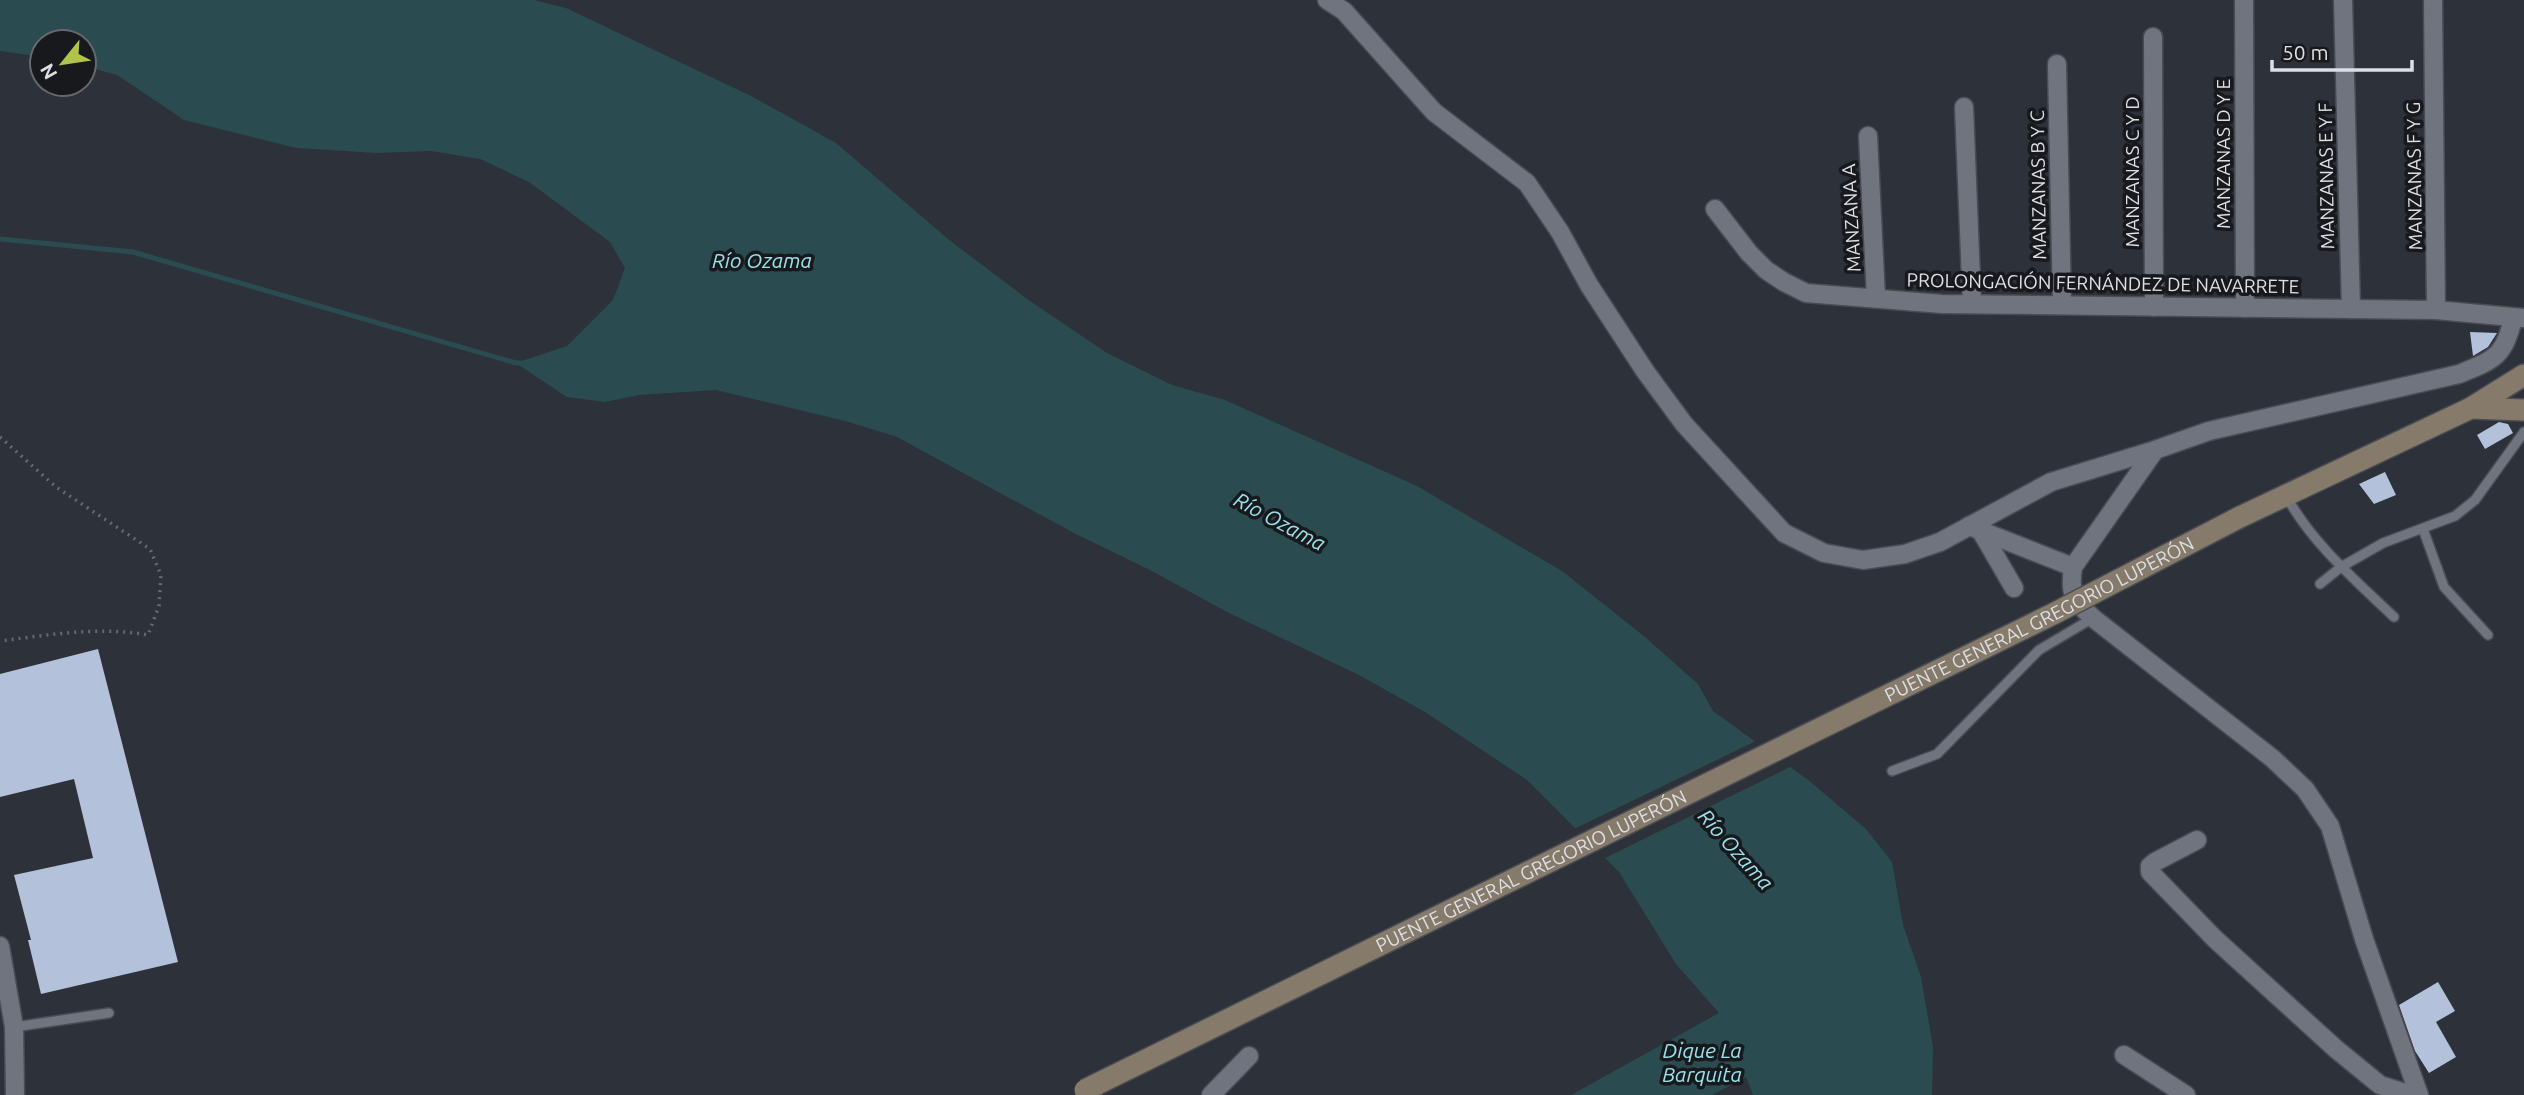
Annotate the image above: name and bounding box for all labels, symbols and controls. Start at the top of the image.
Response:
north arrow [28,28,98,98]
scale bar [2272,28,2412,72]
text: 50 m [2282,40,2329,64]
text: N [35,60,61,83]
street label: MANZANAS D Y E [2212,79,2234,229]
street label: MANZANAS C Y D [2121,96,2143,248]
street label: MANZANAS F Y G [2402,101,2426,251]
street label: MANZANAS E Y F [2314,102,2338,250]
street label: MANZANAS B Y C [2026,110,2050,260]
street label: MANZANA A [1837,163,1865,273]
water label: Río Ozama [712,248,812,272]
street label: PROLONGACIÓN FERNÁNDEZ DE NAVARRETE [1906,269,2300,297]
water label: Río Ozama [1230,487,1330,555]
street label: PUENTE GENERAL GREGORIO LUPERÓN [1881,532,2197,706]
street label: PUENTE GENERAL GREGORIO LUPERÓN [1372,785,1690,956]
water label: Río Ozama [1694,804,1778,894]
water label: Dique La Barquita [1662,1038,1742,1086]

